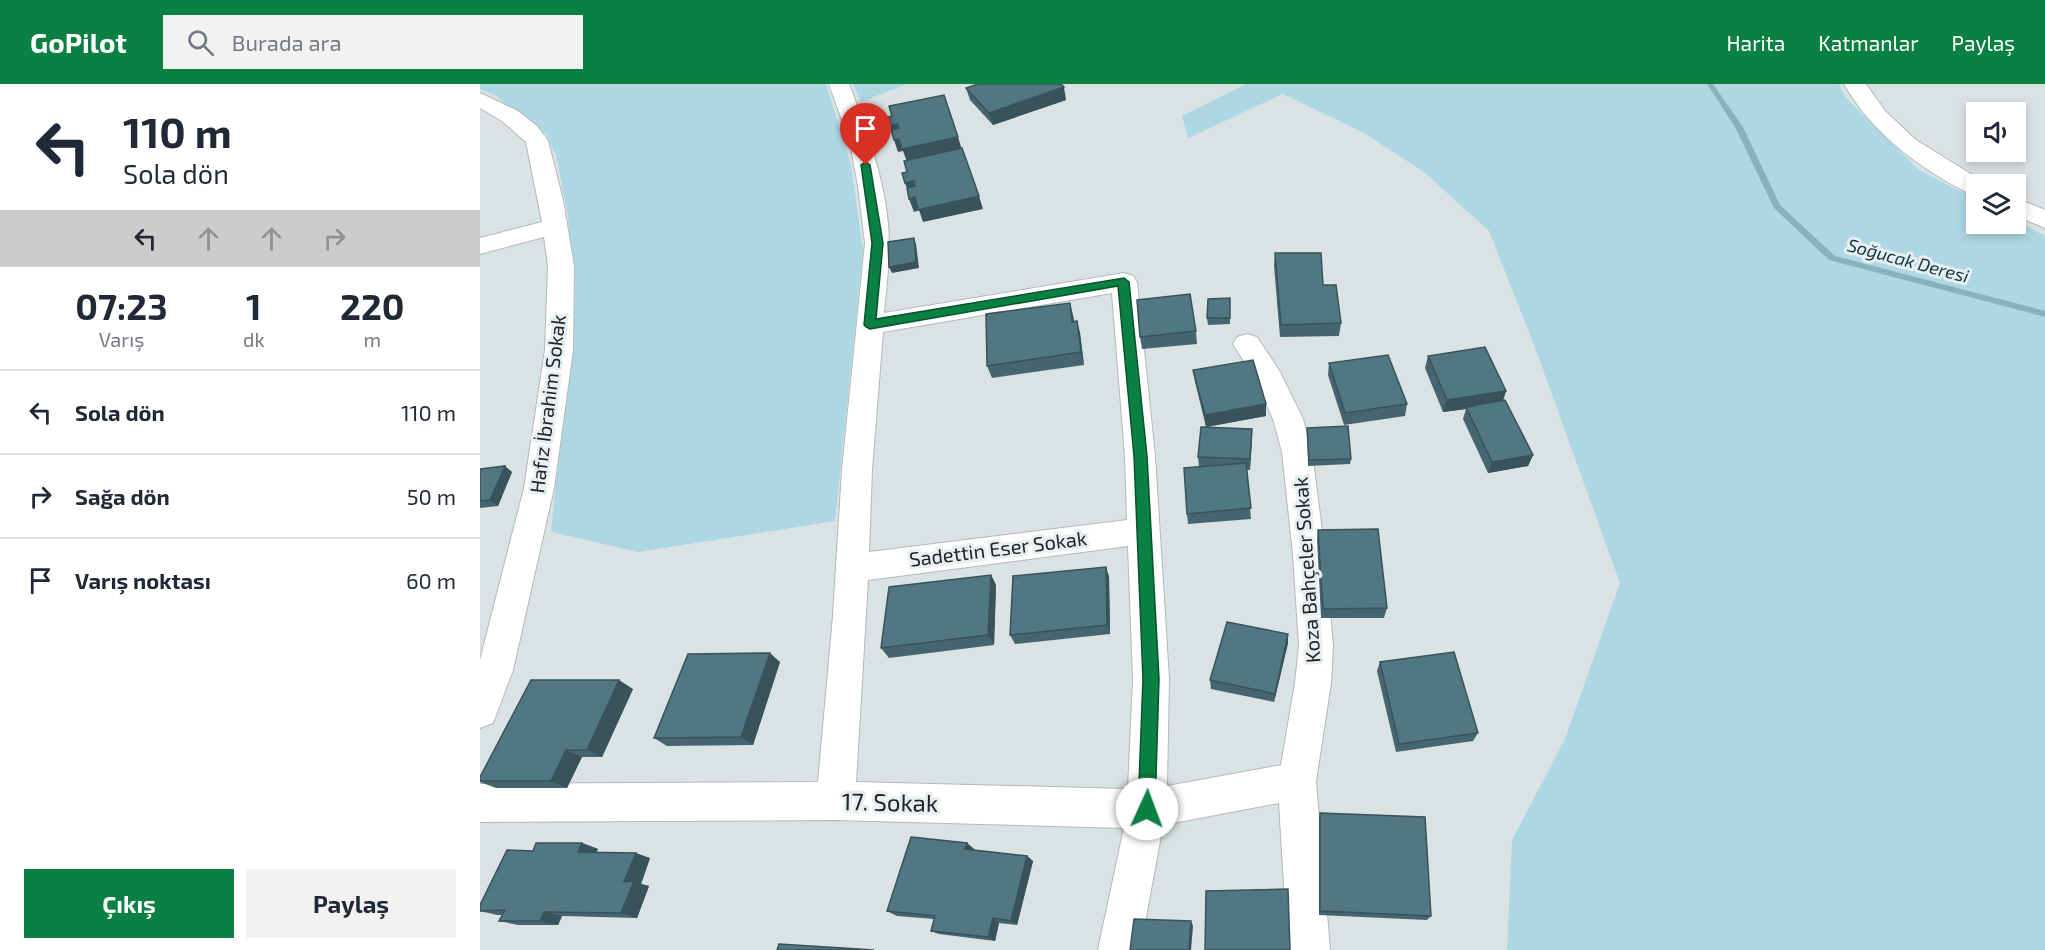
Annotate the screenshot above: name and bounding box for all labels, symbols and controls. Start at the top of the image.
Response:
search box [163,15,583,69]
text: GoPilot [30,25,127,59]
icon: search [184,26,217,59]
text: Burada ara [232,29,342,55]
text: Harita [1727,30,1785,55]
text: Katmanlar [1818,30,1919,55]
text: Paylaş [1952,30,2015,55]
map controls [1966,102,2026,234]
button: sound [1966,102,2026,162]
pin [840,103,891,165]
text: 110 m [123,106,232,156]
icon: left [24,108,102,186]
icon: arrive [849,112,882,145]
text: Sola dön [123,157,229,189]
button: layers [1966,174,2026,234]
icon: left [129,222,162,255]
icon: ahead [192,222,225,255]
icon: ahead [255,222,288,255]
icon: right [318,222,351,255]
water label: Soğucak Deresi [1845,233,1971,287]
text: 07:23 [75,284,168,327]
text: 1 [246,284,262,327]
text: 220 [340,284,405,327]
street label: Hafız İbrahim Sokak [524,313,570,495]
text: Varış [99,327,144,351]
text: dk [243,327,265,351]
text: m [364,327,381,351]
icon: left [24,396,57,429]
text: Sola dön [75,399,165,425]
text: 110 m [401,399,456,425]
street label: Koza Bahçeler Sokak [1288,476,1325,664]
icon: right [24,480,57,513]
text: Sağa dön [75,483,170,509]
text: 50 m [407,483,456,509]
street label: Sadettin Eser Sokak [908,525,1088,571]
icon: arrive [24,564,57,597]
text: Varış noktası [75,567,211,593]
text: 60 m [406,567,456,593]
position arrow [1115,777,1179,841]
street label: 17. Sokak [842,786,938,817]
button: Çıkış [24,869,234,938]
button: Paylaş [246,869,456,938]

